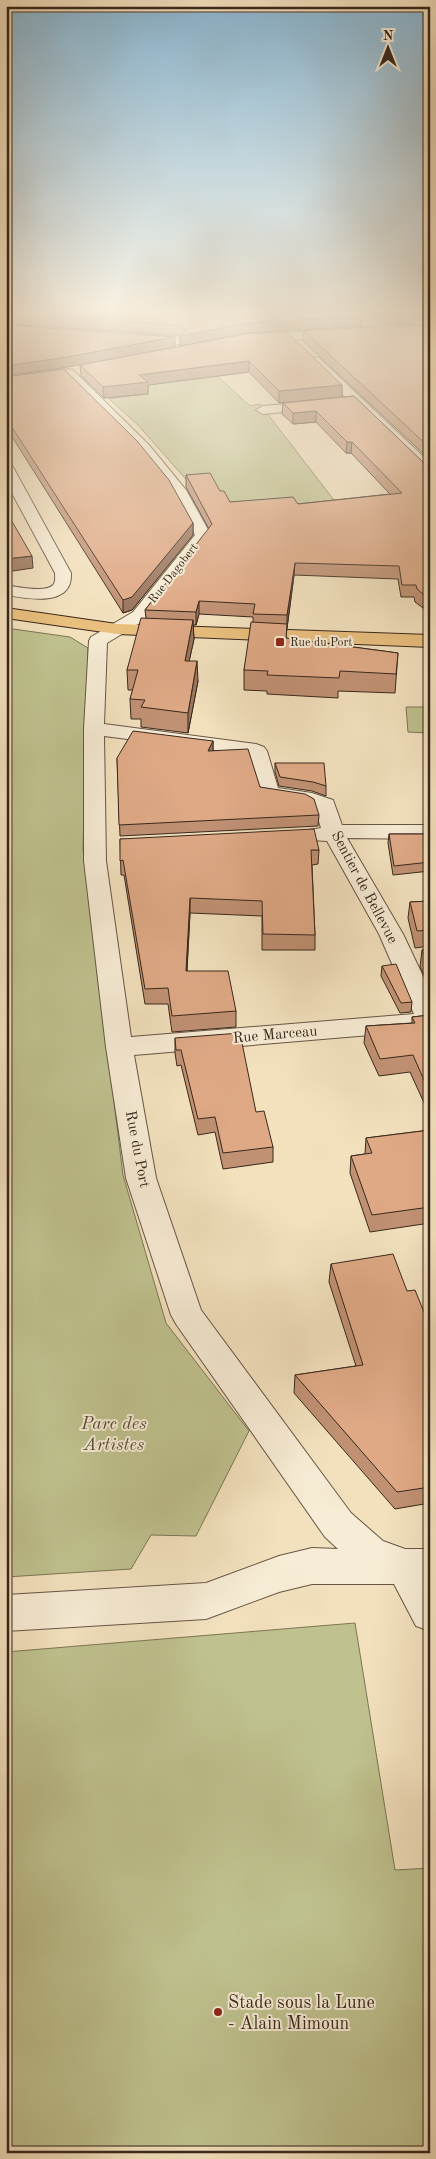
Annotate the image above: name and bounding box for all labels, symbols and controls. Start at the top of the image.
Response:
north arrow [364,22,414,72]
text: N [383,29,394,43]
street label: Rue Dagobert [147,541,201,606]
marker: Rue du Port [274,636,286,648]
place label: Rue du Port [290,637,353,649]
street label: Sentier de Bellevue [328,829,400,946]
street label: Rue Marceau [232,1024,318,1047]
street label: Rue du Port [122,1109,151,1189]
park label: Parc des Artistes [80,1415,147,1454]
place label: Stade sous la Lune - Alain Mimoun [228,1994,375,2033]
marker: Stade sous la Lune - Alain Mimoun [212,2006,224,2018]

